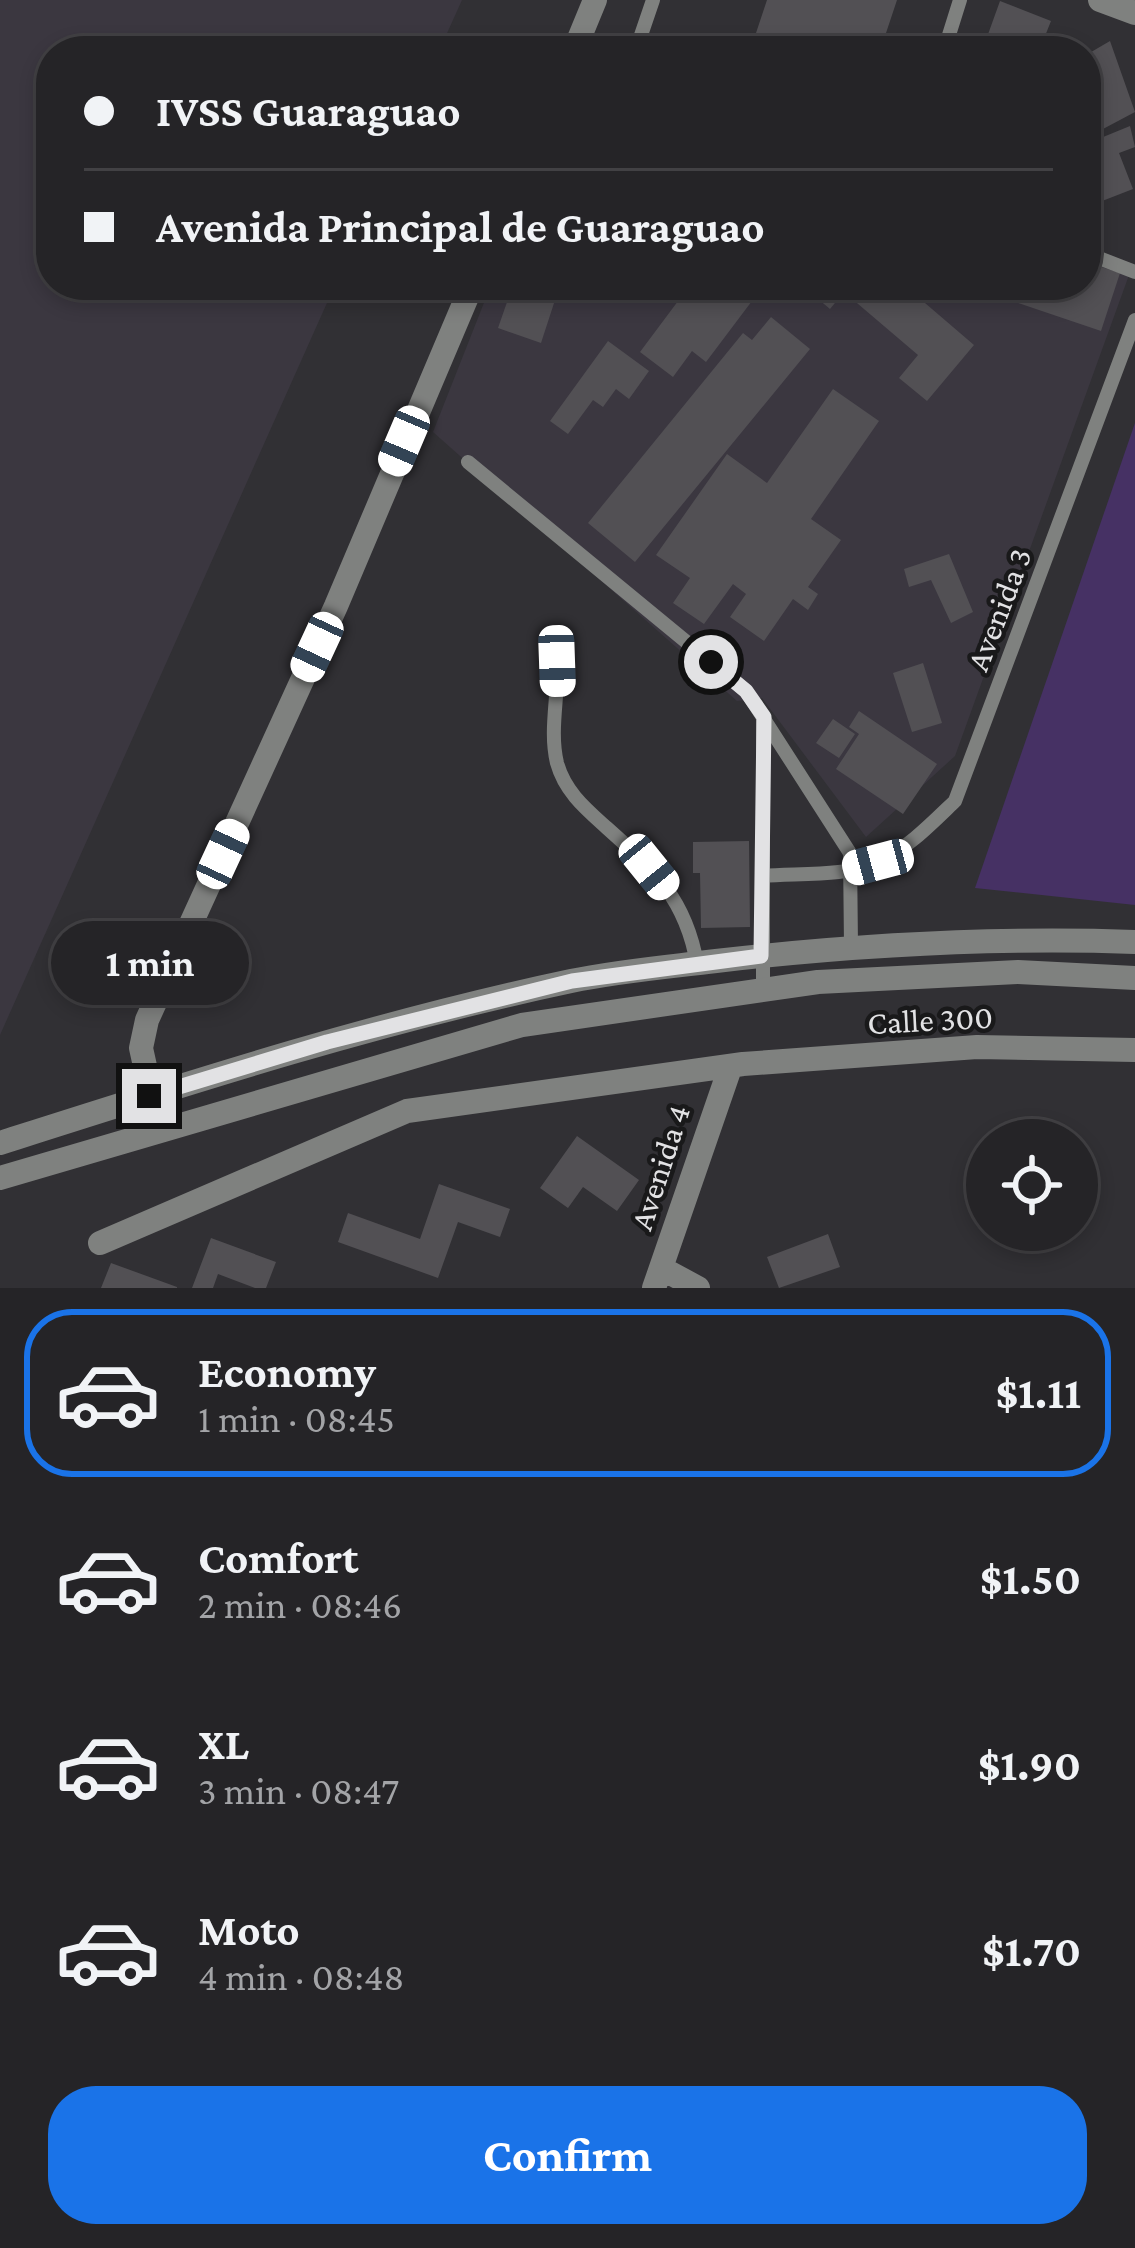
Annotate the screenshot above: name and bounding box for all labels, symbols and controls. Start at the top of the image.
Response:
text: IVSS Guaraguao [156,86,461,136]
text: Avenida Principal de Guaraguao [156,202,765,252]
car [373,401,435,481]
street label: Avenida 3 [958,543,1039,676]
car [285,607,349,687]
car [538,624,576,698]
route start [684,635,738,689]
car [191,814,255,894]
car [612,828,686,906]
car [839,835,917,889]
callout: 1 min [50,922,248,1006]
text: 1 min [106,941,194,984]
street label: Calle 300 [866,998,994,1041]
route end [122,1069,176,1123]
street label: Avenida 4 [622,1100,697,1234]
map controls [966,1119,1098,1251]
button: locate [966,1119,1098,1251]
icon: car [54,1339,162,1447]
text: Economy [198,1347,376,1397]
text: $1.11 [995,1368,1081,1418]
text: 1 min · 08:45 [198,1397,395,1440]
icon: car [54,1525,162,1633]
text: Comfort [198,1533,359,1583]
text: $1.50 [980,1554,1081,1604]
text: 2 min · 08:46 [198,1583,402,1626]
icon: car [54,1711,162,1819]
text: XL [198,1719,249,1769]
text: $1.90 [978,1740,1081,1790]
text: 3 min · 08:47 [198,1769,399,1812]
icon: car [54,1897,162,2005]
text: Moto [198,1905,300,1955]
text: $1.70 [982,1926,1081,1976]
text: 4 min · 08:48 [198,1955,405,1998]
button: Confirm [48,2086,1087,2224]

